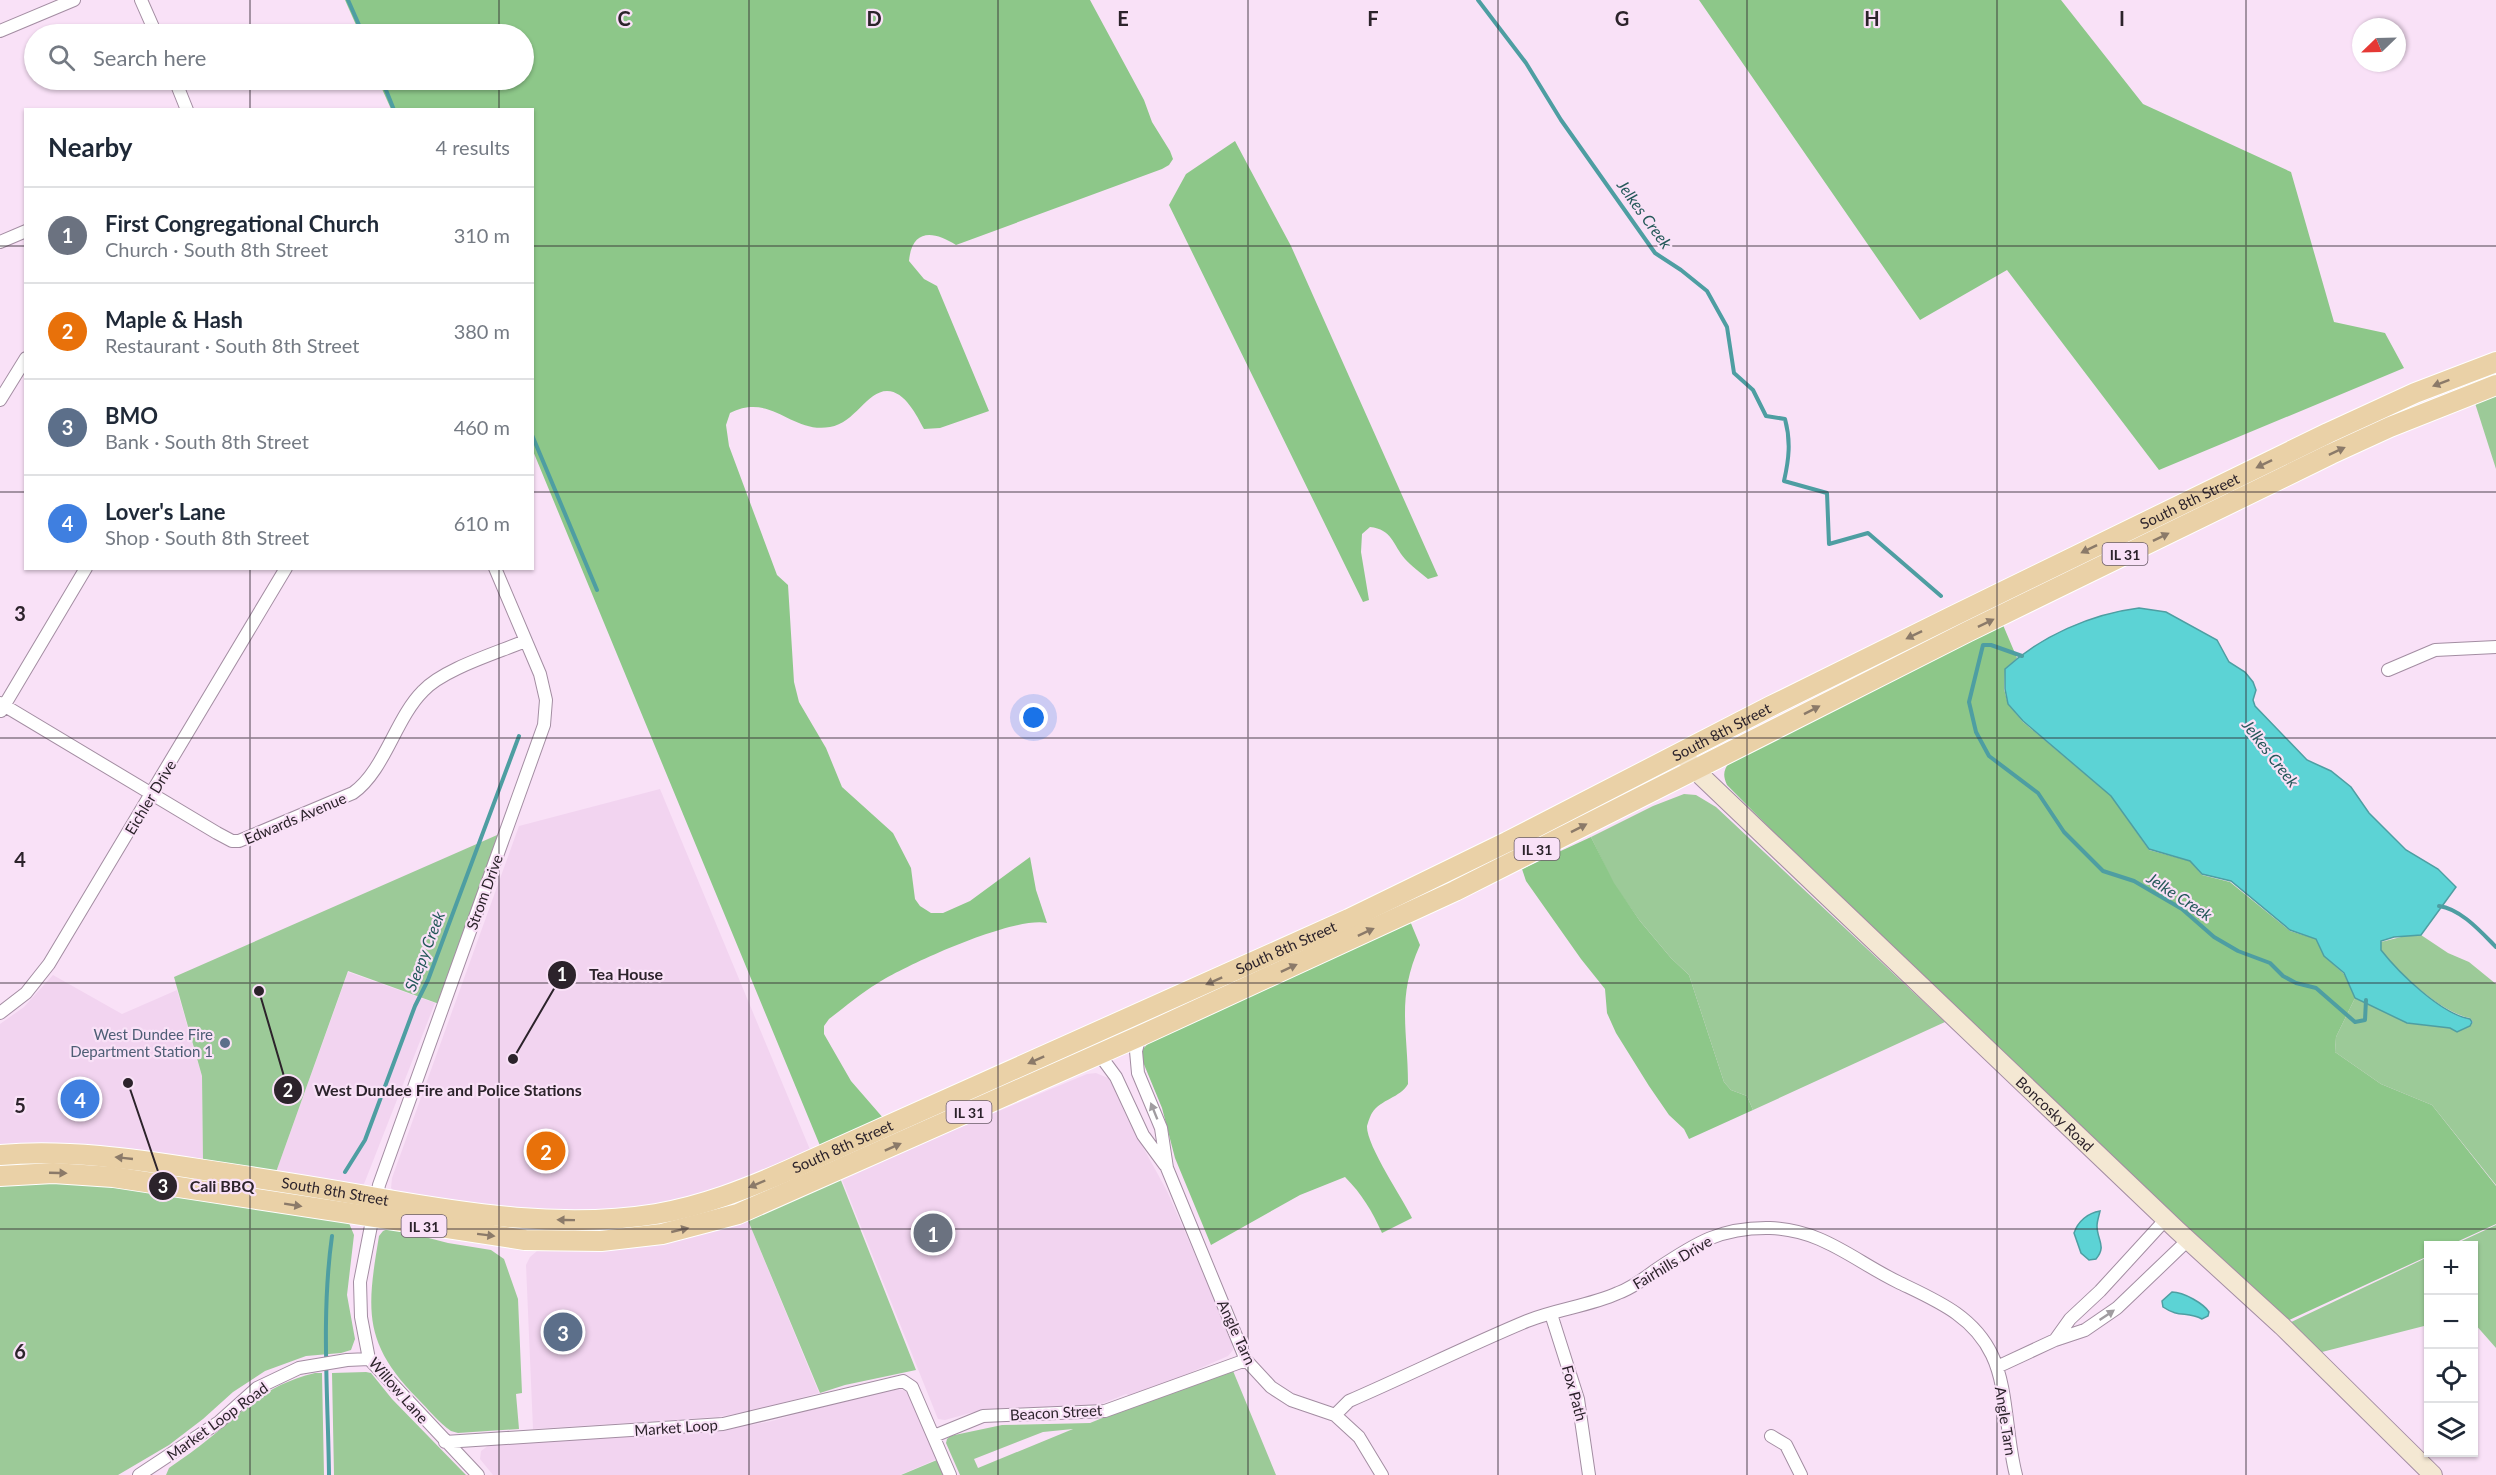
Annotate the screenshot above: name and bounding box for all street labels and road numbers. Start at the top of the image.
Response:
street label: South 8th Street [2137,469,2243,533]
road number: IL 31 [2102,543,2148,565]
street label: South 8th Street [1669,699,1774,764]
street label: Eichler Drive [121,756,179,838]
street label: Edwards Avenue [241,788,349,848]
road number: IL 31 [1514,838,1560,860]
street label: Strom Drive [462,852,506,932]
street label: South 8th Street [1233,917,1340,978]
street label: Boncosky Road [2012,1072,2098,1155]
road number: IL 31 [946,1101,992,1123]
street label: South 8th Street [789,1115,896,1176]
street label: South 8th Street [280,1173,391,1209]
road number: IL 31 [402,1215,446,1237]
street label: Fairhills Drive [1629,1231,1715,1293]
street label: Angle Tarn [1214,1297,1260,1367]
street label: Willow Lane [366,1353,433,1427]
street label: Fox Path [1559,1363,1591,1423]
street label: Market Loop Road [163,1378,271,1464]
street label: Angle Tarn [1992,1385,2020,1457]
street label: Beacon Street [1009,1401,1103,1423]
street label: Market Loop [634,1415,718,1439]

